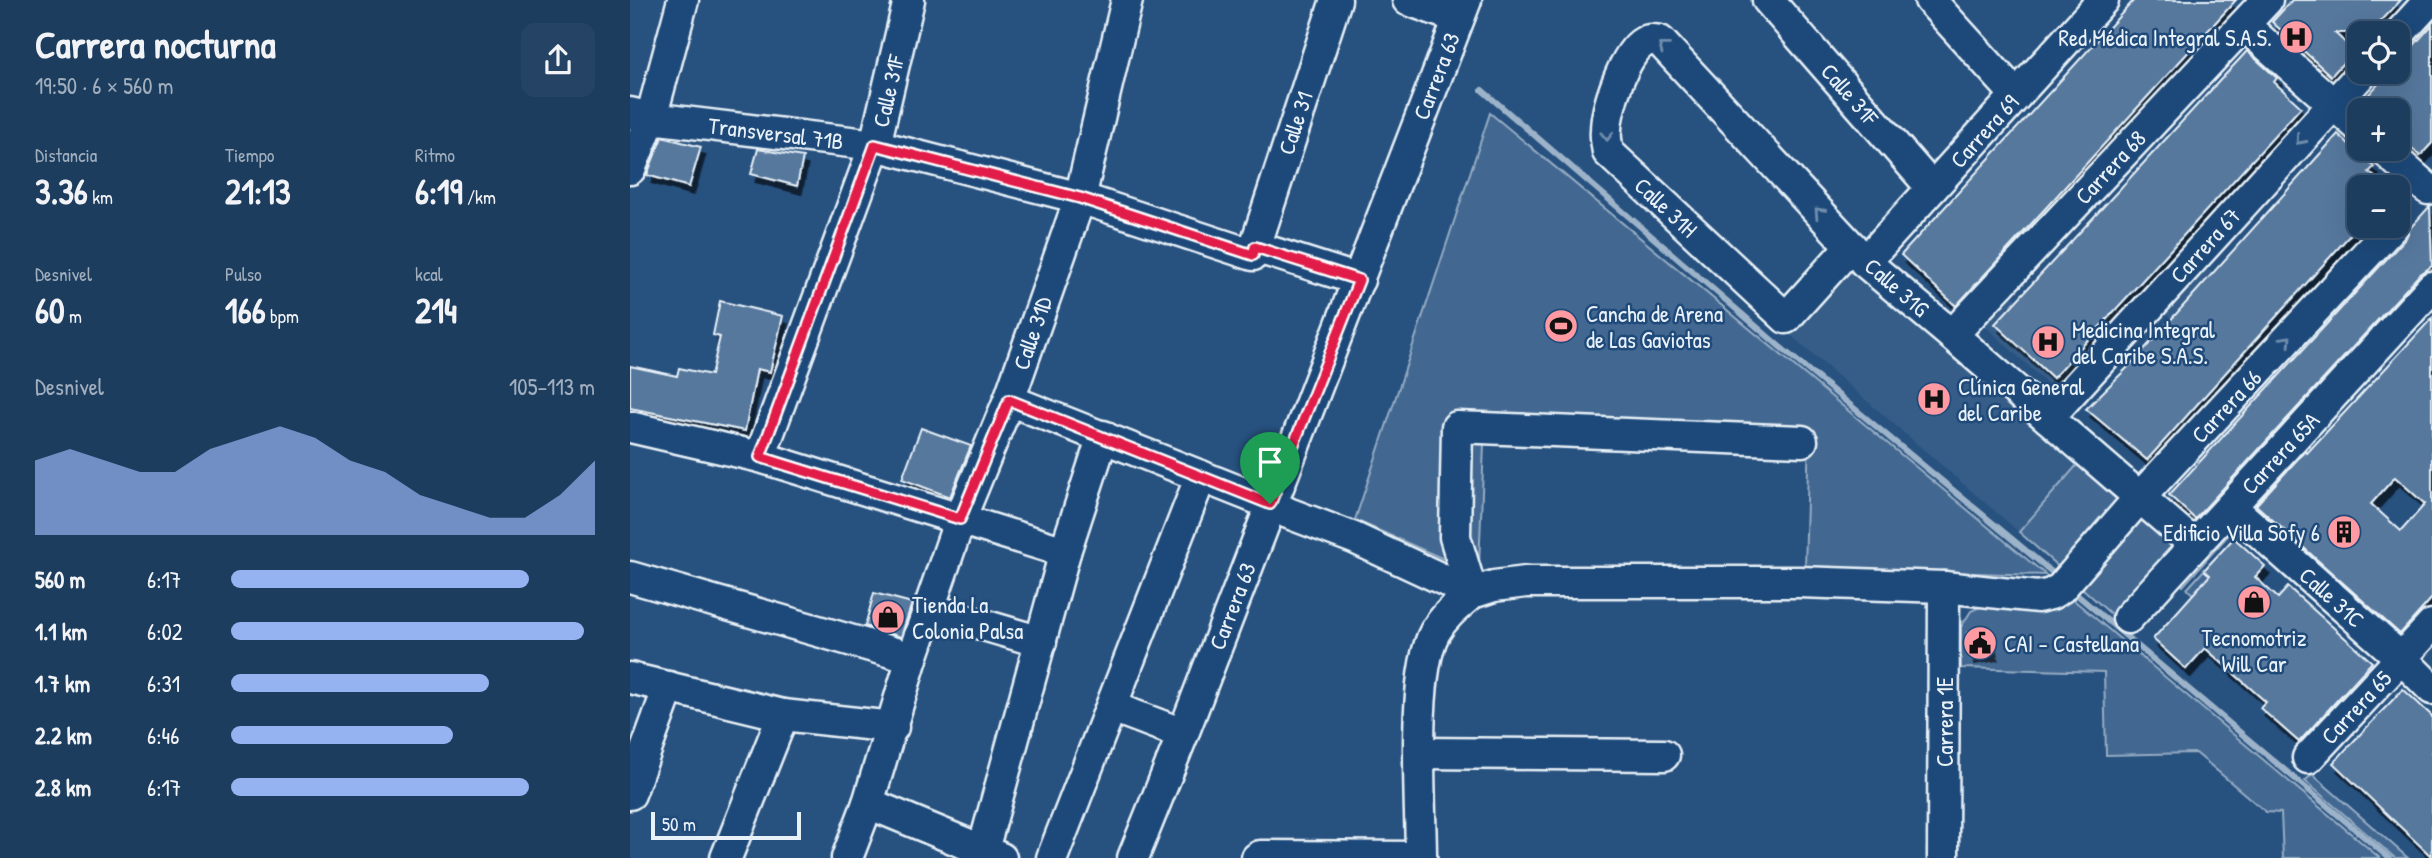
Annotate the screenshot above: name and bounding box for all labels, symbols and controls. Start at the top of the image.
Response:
text: Carrera nocturna [35,18,276,70]
hospital icon: Red Médica Integral S.A.S. [2277,18,2315,56]
map controls [2347,21,2410,238]
button: locate [2347,21,2410,84]
place label: Red Médica Integral S.A.S. [2058,22,2272,53]
button: share [521,23,595,97]
street label: Carrera 63 [1405,28,1467,124]
one-way arrow [1658,43,1670,56]
street label: Calle 31F [865,50,912,130]
street label: Calle 31F [1814,56,1887,133]
text: 19:50 · 6 × 560 m [35,70,174,101]
street label: Calle 31 [1270,87,1320,159]
street label: Carrera 69 [1943,87,2025,175]
button: + [2347,98,2410,161]
street label: Transversal 71B [707,109,845,157]
street label: Carrera 68 [2068,123,2152,211]
one-way arrow [1599,132,1615,142]
one-way arrow [2296,132,2308,145]
text: Distancia [35,142,97,168]
text: Tiempo [225,142,274,168]
text: Ritmo [415,142,455,168]
text: 3.36 [35,168,88,215]
text: 21:13 [225,168,291,215]
text: 6:19 [415,168,463,215]
street label: Calle 31H [1628,170,1704,244]
button: − [2347,175,2410,238]
text: km [88,184,113,210]
text: /km [463,184,496,210]
street label: Carrera 67 [2163,200,2247,290]
one-way arrow [1814,207,1827,220]
street label: Calle 31G [1858,250,1936,324]
text: Desnivel [35,261,92,287]
text: Pulso [225,261,262,287]
text: kcal [415,261,443,287]
text: 60 [35,287,65,334]
text: 166 [225,287,266,334]
text: 214 [415,287,457,334]
street label: Calle 31D [1005,292,1059,374]
place label: Cancha de Arena de Las Gaviotas [1586,298,1723,355]
text: m [65,303,82,329]
text: bpm [266,303,299,329]
sports icon: Cancha de Arena de Las Gaviotas [1542,307,1580,345]
place label: Medicina Integral del Caribe S.A.S. [2072,314,2216,371]
hospital icon: Medicina Integral del Caribe S.A.S. [2029,323,2067,361]
one-way arrow [2279,335,2291,348]
street label: Carrera 66 [2184,363,2268,449]
text: Desnivel [35,371,104,402]
text: 105–113 m [509,371,595,402]
place label: Clínica General del Caribe [1958,371,2085,428]
hospital icon: Clínica General del Caribe [1915,380,1953,418]
street label: Carrera 65A [2234,405,2326,501]
pin [1240,432,1300,504]
icon: arrive [1251,443,1289,481]
building icon: Edificio Villa Sofy 6 [2325,513,2363,551]
place label: Edificio Villa Sofy 6 [2163,517,2320,548]
street label: Carrera 63 [1201,558,1263,654]
street label: Calle 31C [2293,560,2371,634]
text: 560 m [35,564,85,595]
text: 6:17 [147,564,181,595]
shop icon: Tecnomotriz Will Car [2235,583,2273,621]
place label: Tienda La Colonia Palsa [912,589,1023,646]
shop icon: Tienda La Colonia Palsa [869,598,907,636]
text: 1.1 km [35,616,87,647]
text: 6:02 [147,616,183,647]
place label: Tecnomotriz Will Car [2201,622,2307,679]
public building icon: CAI - Castellana [1961,624,1999,662]
place label: CAI - Castellana [2004,628,2139,659]
street label: Carrera 65 [2314,663,2398,751]
text: 1.7 km [35,668,90,699]
text: 6:31 [147,668,180,699]
street label: Carrera 1E [1929,677,1960,767]
text: 2.2 km [35,720,92,751]
text: 6:46 [147,720,179,751]
text: 2.8 km [35,772,91,803]
text: 6:17 [147,772,181,803]
scale bar [651,809,802,841]
text: 50 m [662,811,696,837]

